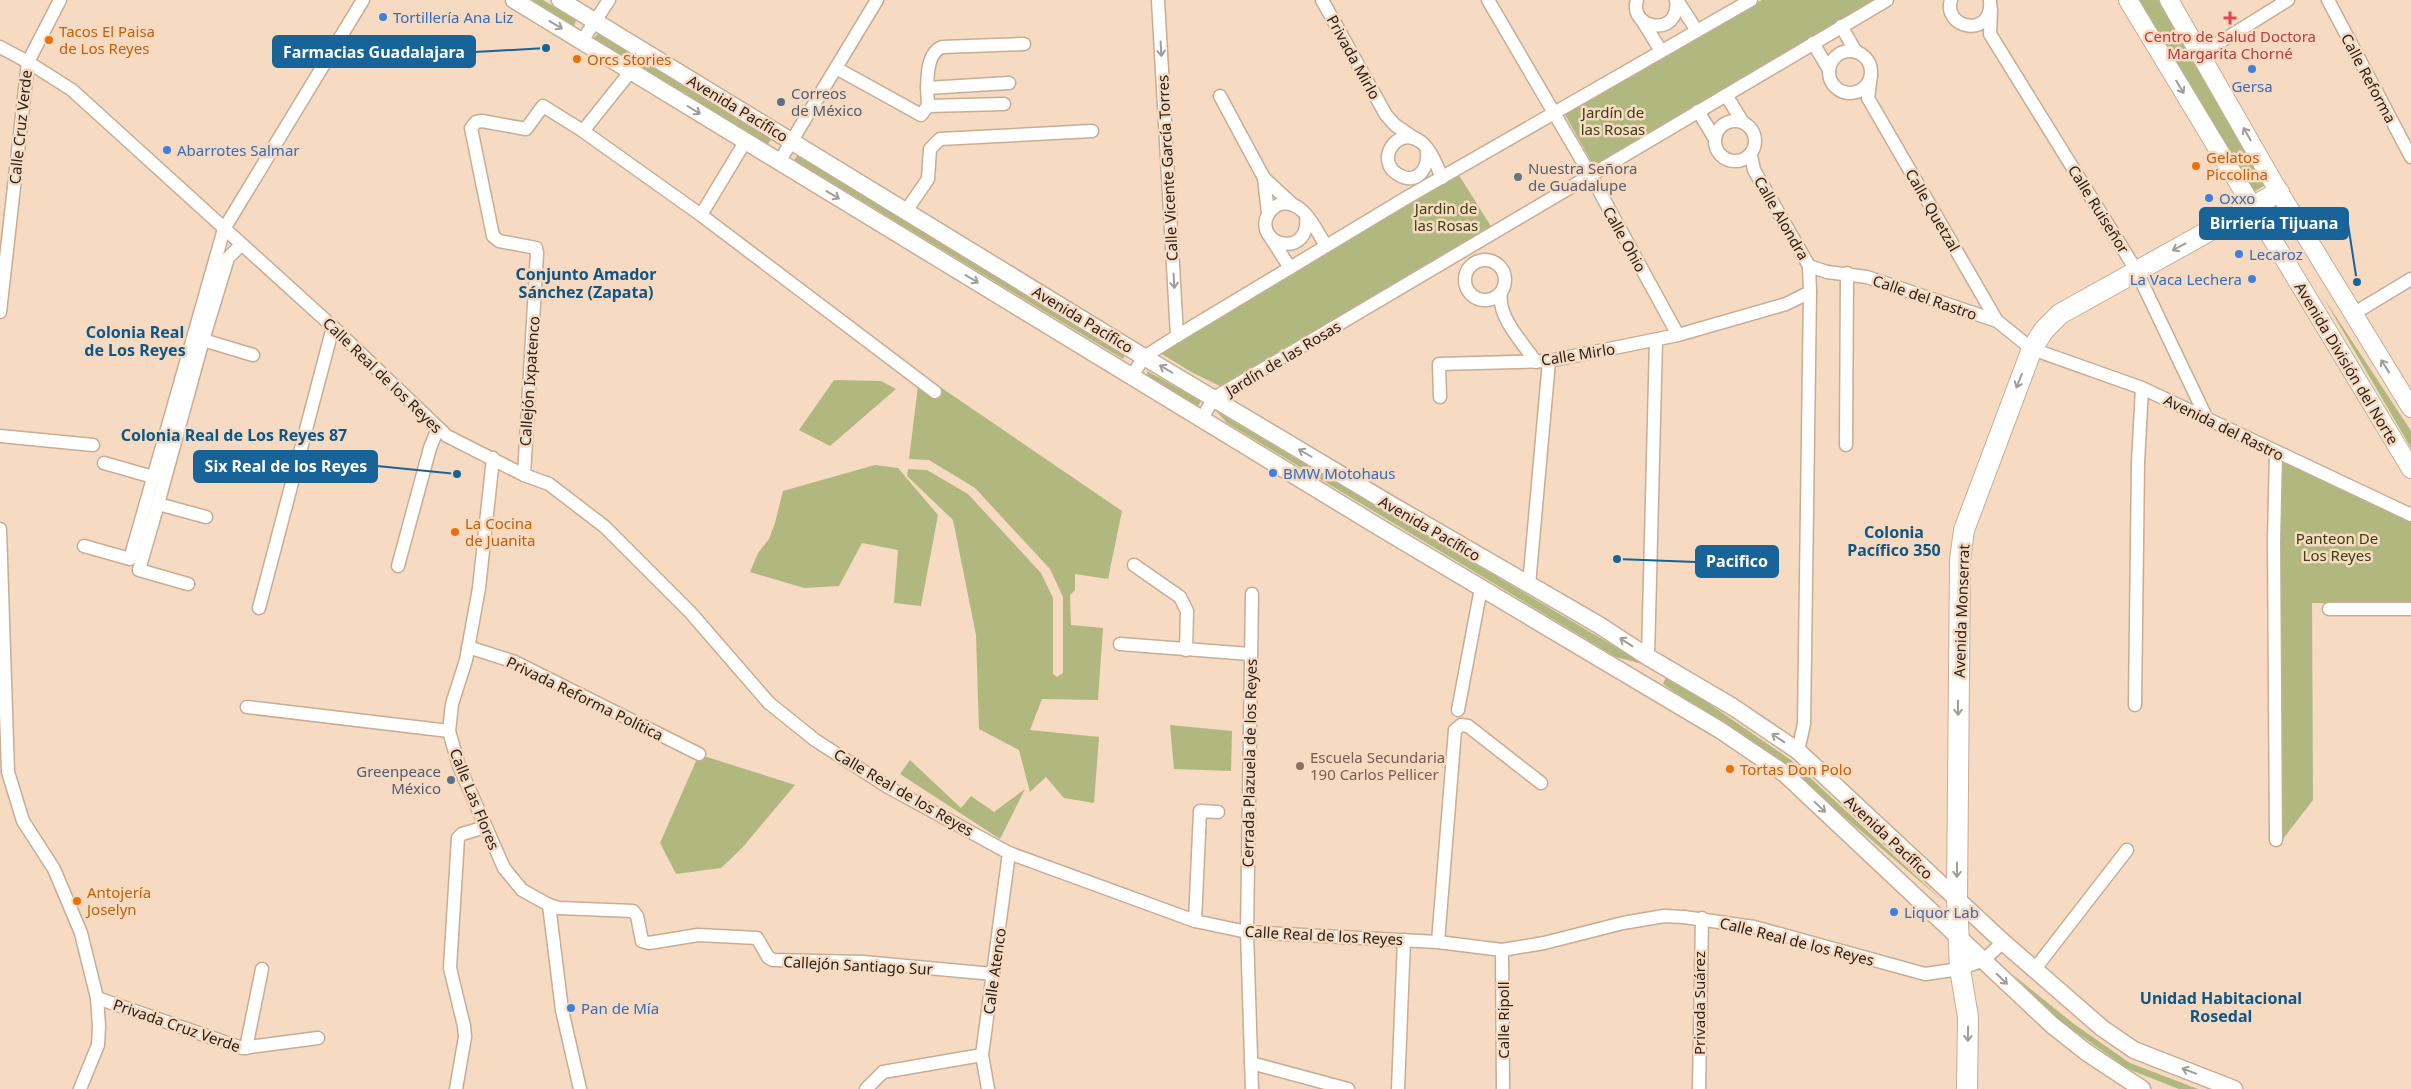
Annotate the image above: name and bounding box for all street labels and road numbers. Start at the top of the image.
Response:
street label: Privada Mirlo [1323,11,1385,103]
street label: Calle Reforma [2337,30,2401,126]
street label: Calle Cruz Verde [4,69,36,185]
street label: Avenida Pacífico [684,70,792,146]
street label: Calle Vicente García Torres [1152,74,1182,262]
street label: Calle Ruiseñor [2064,161,2134,257]
street label: Calle Quetzal [1901,165,1965,255]
street label: Calle Alondra [1750,173,1814,263]
street label: Calle Ohio [1599,203,1651,275]
street label: Calle del Rastro [1870,270,1980,324]
street label: Avenida División del Norte [2291,278,2403,448]
street label: Avenida Pacífico [1029,281,1137,357]
street label: Calle Real de los Reyes [319,313,447,437]
street label: Callejón Ixpatenco [514,315,544,447]
street label: Jardín de las Rosas [1220,316,1344,401]
street label: Calle Mirlo [1540,338,1616,370]
street label: Avenida del Rastro [2161,389,2287,465]
street label: Avenida Pacífico [1376,491,1484,565]
street label: Avenida Monserrat [1949,543,1973,678]
street label: Privada Reforma Política [503,651,667,745]
street label: Cerrada Plazuela de los Reyes [1237,658,1261,868]
street label: Calle Real de los Reyes [830,744,978,840]
street label: Calle Las Flores [446,745,504,853]
street label: Avenida Pacífico [1840,791,1938,883]
street label: Calle Real de los Reyes [1718,912,1876,970]
street label: Calle Real de los Reyes [1244,921,1404,949]
street label: Calle Atenco [978,927,1010,1015]
street label: Callejón Santiago Sur [783,951,933,979]
street label: Privada Suárez [1689,951,1709,1055]
street label: Calle Ripoll [1493,981,1513,1059]
street label: Privada Cruz Verde [111,994,243,1056]

